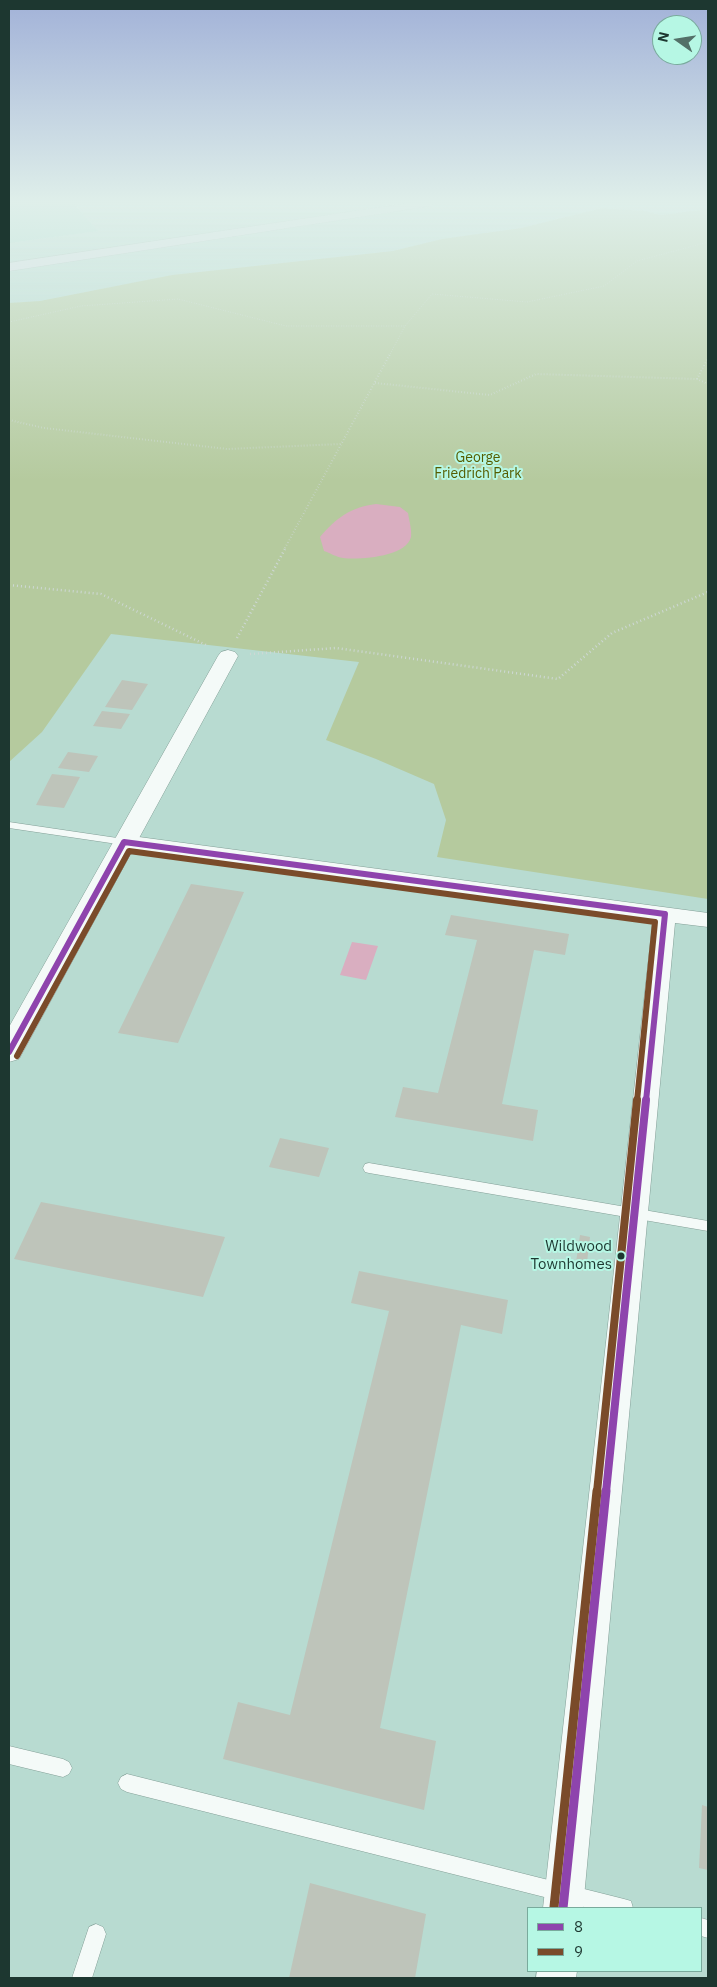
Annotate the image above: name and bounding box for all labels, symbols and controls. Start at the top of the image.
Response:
north arrow [652,15,702,65]
text: N [653,30,673,44]
park label: George Friedrich Park [434,450,522,482]
place label: Wildwood Townhomes [530,1238,612,1273]
marker: Wildwood Townhomes [616,1251,626,1261]
legend [527,1907,702,1972]
text: 8 [574,1917,583,1936]
text: 9 [574,1942,583,1961]

